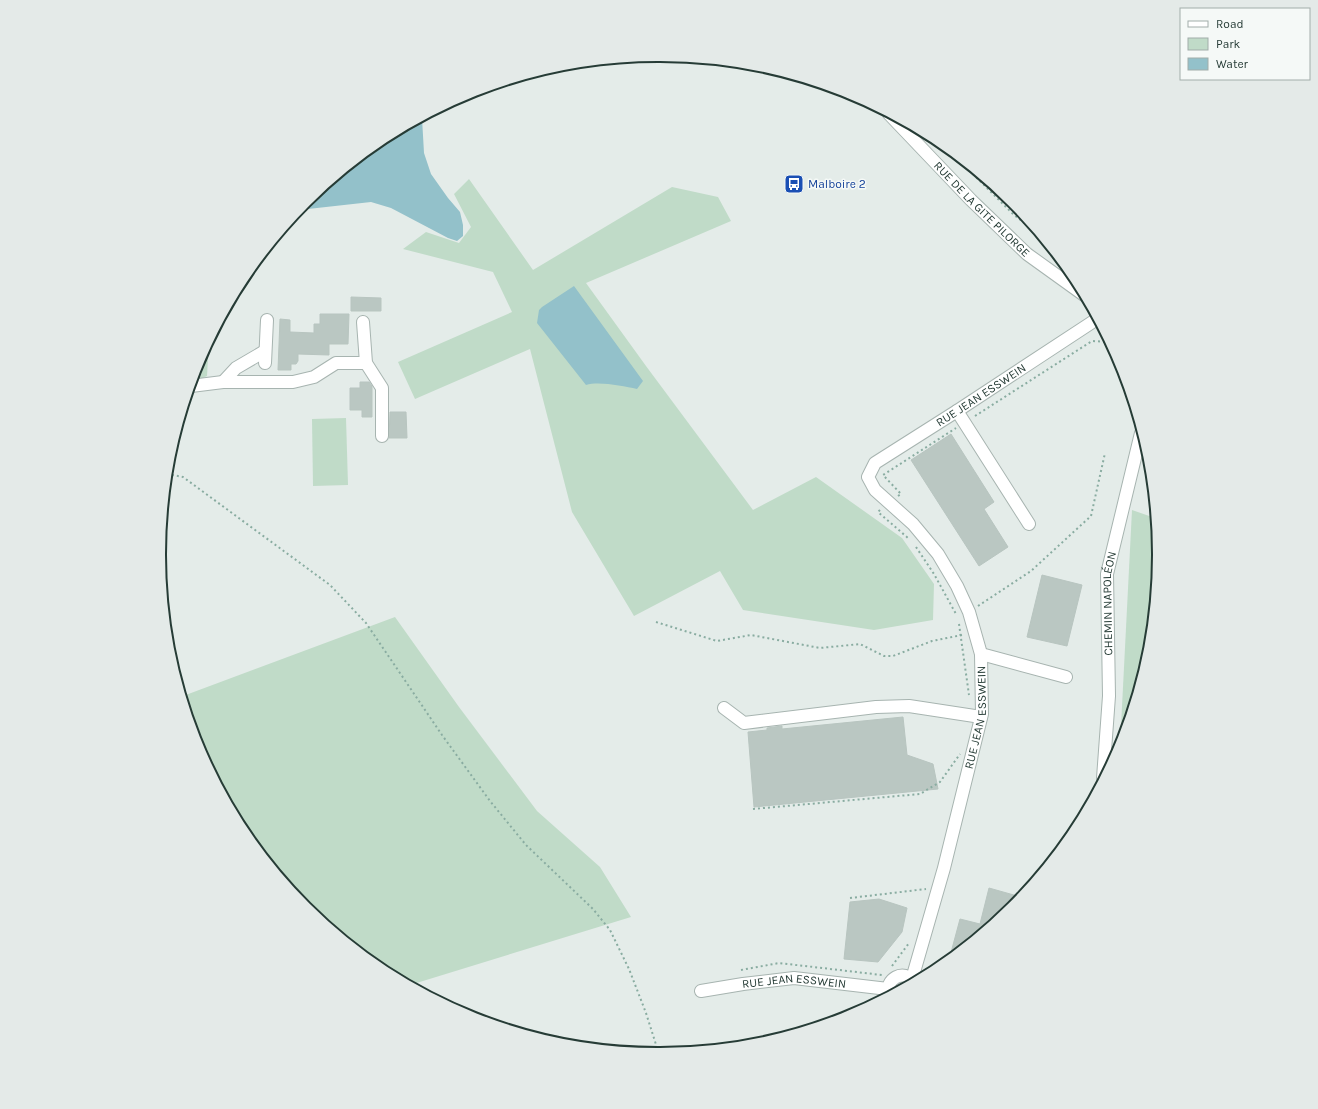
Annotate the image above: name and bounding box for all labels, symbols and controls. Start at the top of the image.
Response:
legend [1180,8,1310,80]
text: Road [1216,17,1244,31]
text: Park [1216,37,1241,51]
text: Water [1216,57,1249,71]
street label: RUE DE LA GITE PILORGE [931,158,1033,260]
bus stop icon: Malboire 2 [783,173,805,195]
place label: Malboire 2 [808,177,866,191]
street label: RUE JEAN ESSWEIN [933,361,1029,430]
street label: CHEMIN NAPOLÉON [1099,550,1119,656]
street label: RUE JEAN ESSWEIN [962,666,989,771]
street label: RUE JEAN ESSWEIN [741,971,847,991]

